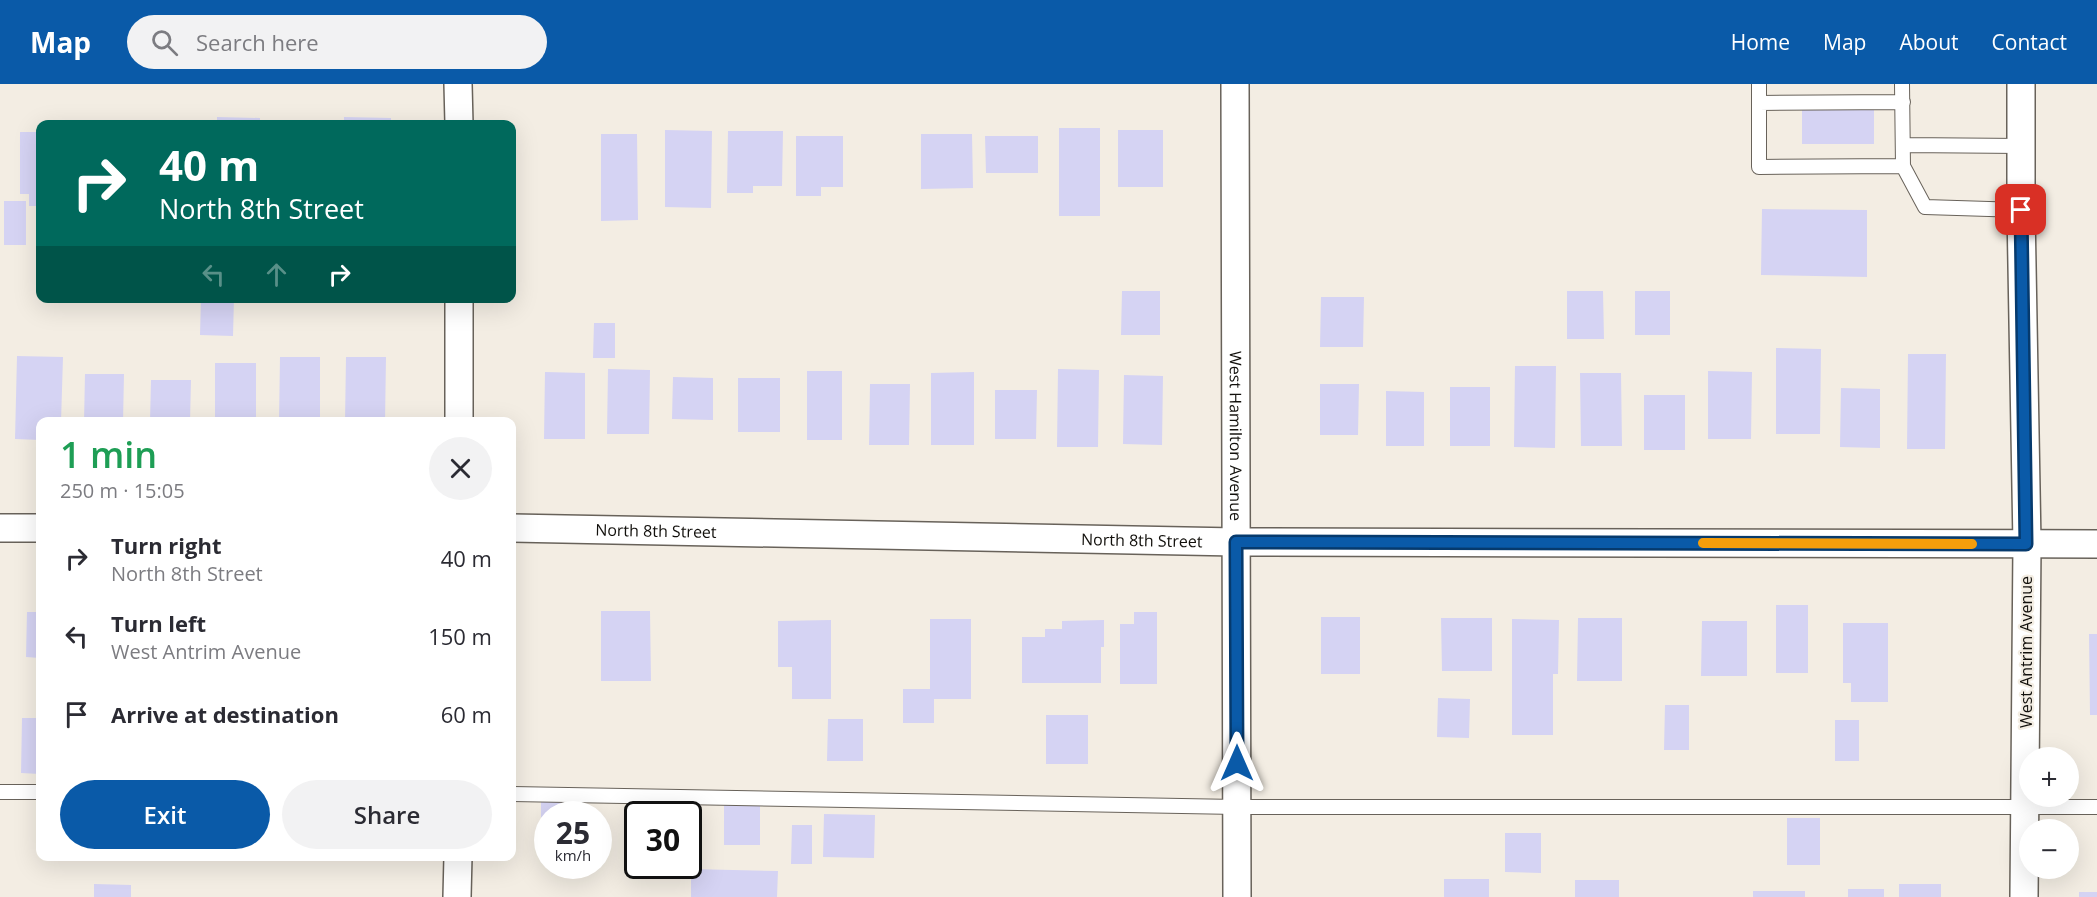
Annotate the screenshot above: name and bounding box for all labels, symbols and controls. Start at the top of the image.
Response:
search box [127,15,547,69]
text: Map [30,23,91,61]
icon: search [148,26,181,59]
text: Search here [196,27,319,57]
text: Home [1731,28,1790,56]
text: Map [1823,28,1866,56]
text: About [1899,28,1959,56]
text: Contact [1992,28,2067,56]
text: 40 m [159,136,259,193]
icon: right [60,144,138,222]
pin [1995,184,2046,235]
text: North 8th Street [159,190,364,227]
icon: arrive [2004,193,2037,226]
icon: left [197,258,230,291]
icon: ahead [260,258,293,291]
icon: right [323,258,356,291]
street label: West Hamilton Avenue [1225,351,1247,521]
text: 1 min [60,430,157,479]
button: close [429,437,492,500]
text: 250 m · 15:05 [60,477,185,504]
street label: North 8th Street [595,519,717,543]
street label: North 8th Street [1081,528,1203,552]
text: Turn right [111,530,222,560]
icon: right [60,542,93,575]
text: 40 m [441,543,492,573]
text: North 8th Street [111,560,263,587]
street label: West Antrim Avenue [2015,576,2037,728]
text: Turn left [111,608,206,638]
icon: left [60,620,93,653]
text: 150 m [428,621,492,651]
text: West Antrim Avenue [111,638,301,665]
icon: arrive [60,698,93,731]
text: Arrive at destination [111,699,339,729]
text: 60 m [441,699,492,729]
position arrow [1205,731,1269,795]
map controls [2019,747,2079,879]
button: + [2019,747,2079,807]
button: Exit [60,780,270,849]
button: Share [282,780,492,849]
speed limit sign: 30 [624,801,702,879]
text: 25 [556,812,590,853]
button: − [2019,819,2079,879]
text: km/h [555,845,591,865]

